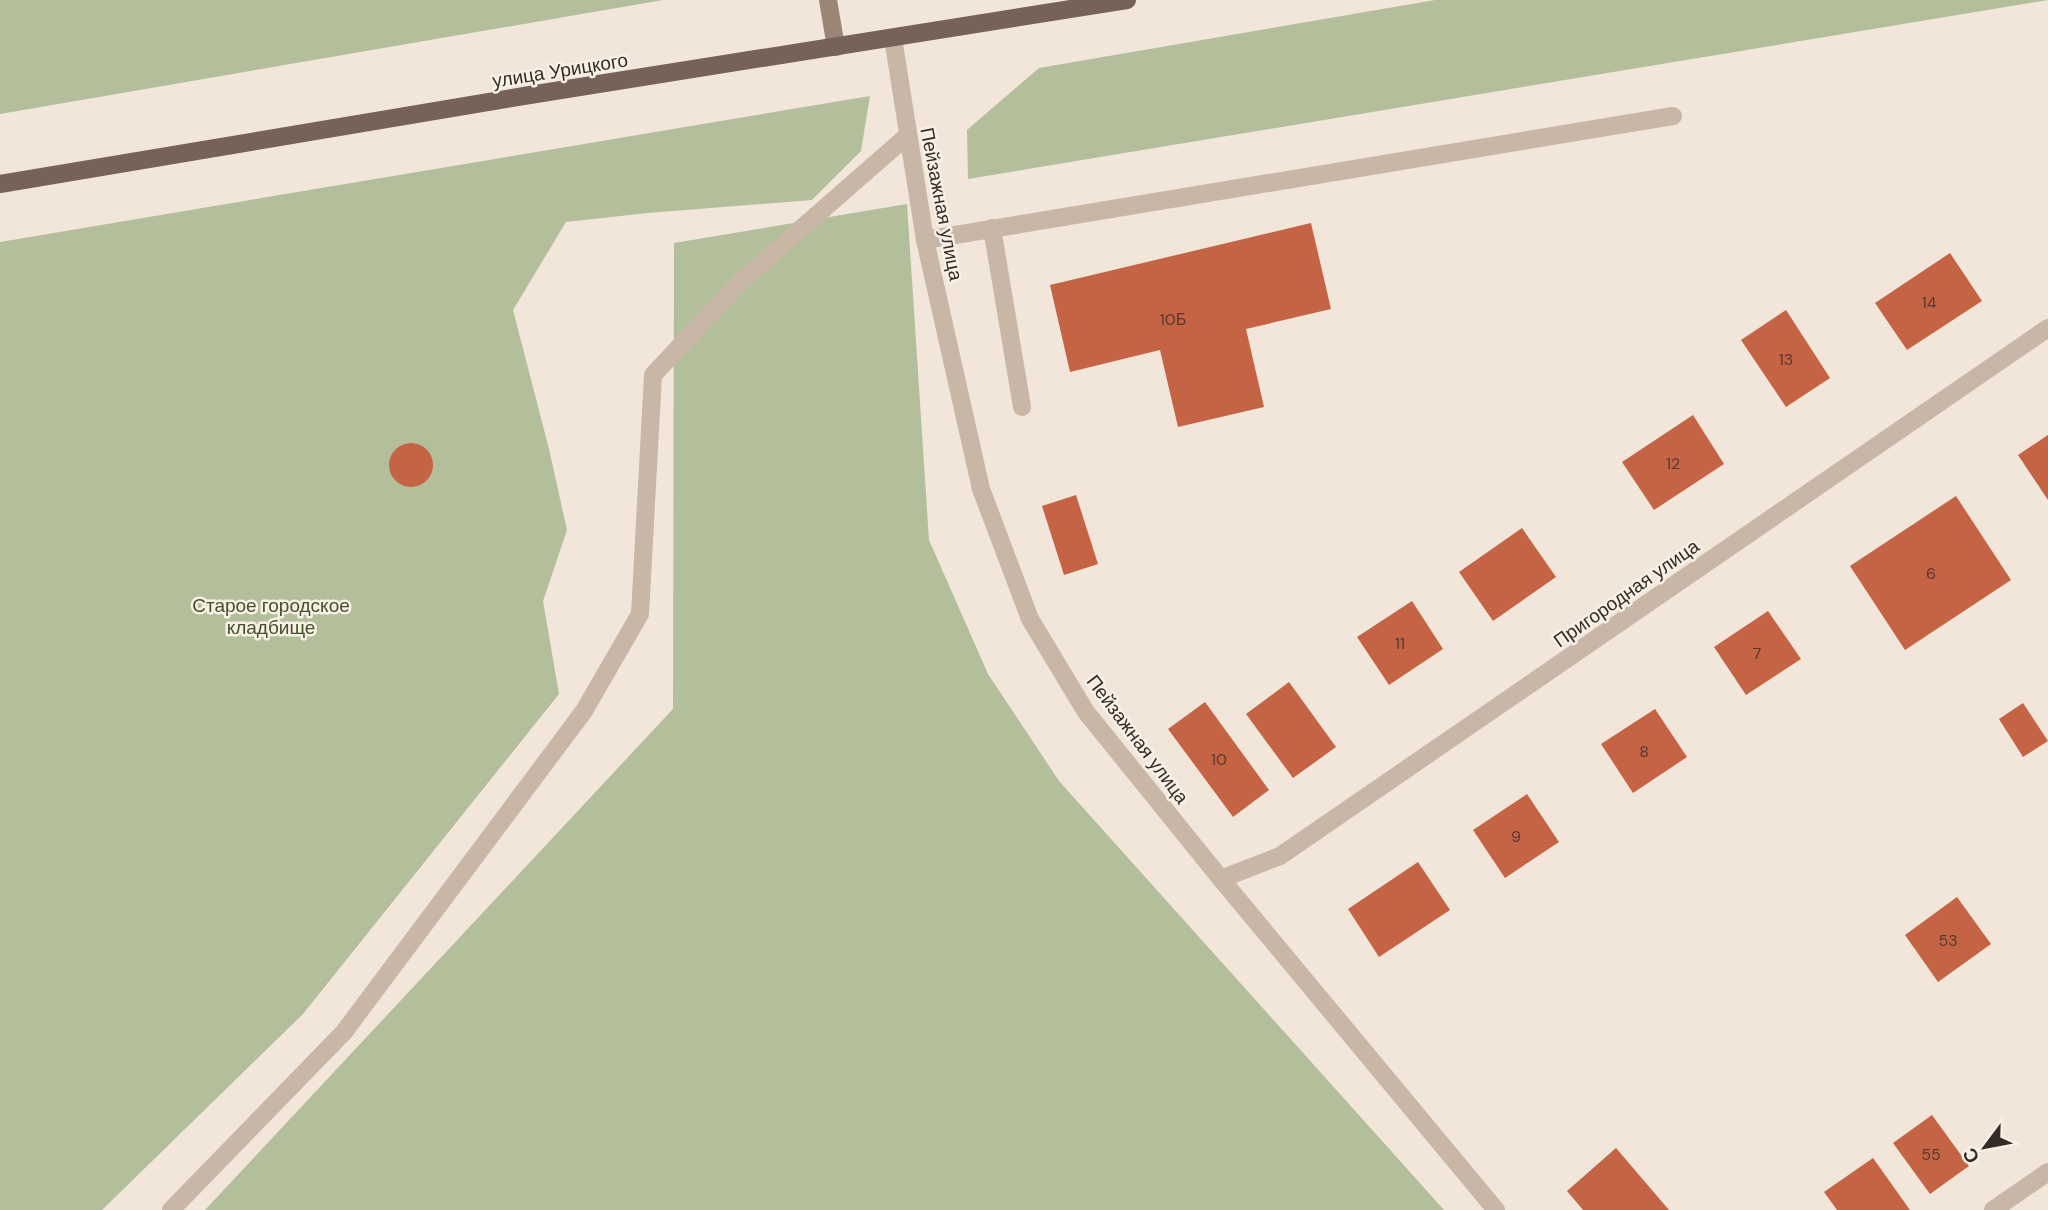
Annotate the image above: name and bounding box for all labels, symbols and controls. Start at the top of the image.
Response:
street label: улица Урицкого [491,47,630,94]
street label: Пейзажная улица [914,125,969,283]
house number: 14 [1922,292,1937,313]
house number: 10Б [1160,309,1186,330]
house number: 13 [1779,349,1793,370]
house number: 12 [1666,453,1680,474]
street label: Пригородная улица [1549,533,1704,653]
house number: 6 [1926,563,1936,584]
park label: Старое городское кладбище [192,593,350,640]
house number: 11 [1395,633,1405,654]
house number: 7 [1753,643,1761,664]
street label: Пейзажная улица [1081,670,1195,809]
house number: 8 [1639,741,1649,762]
house number: 10 [1211,749,1227,770]
house number: 9 [1511,826,1521,847]
house number: 53 [1938,930,1958,951]
north arrow [1950,1112,2020,1182]
text: С [1957,1143,1985,1168]
house number: 55 [1921,1144,1941,1165]

